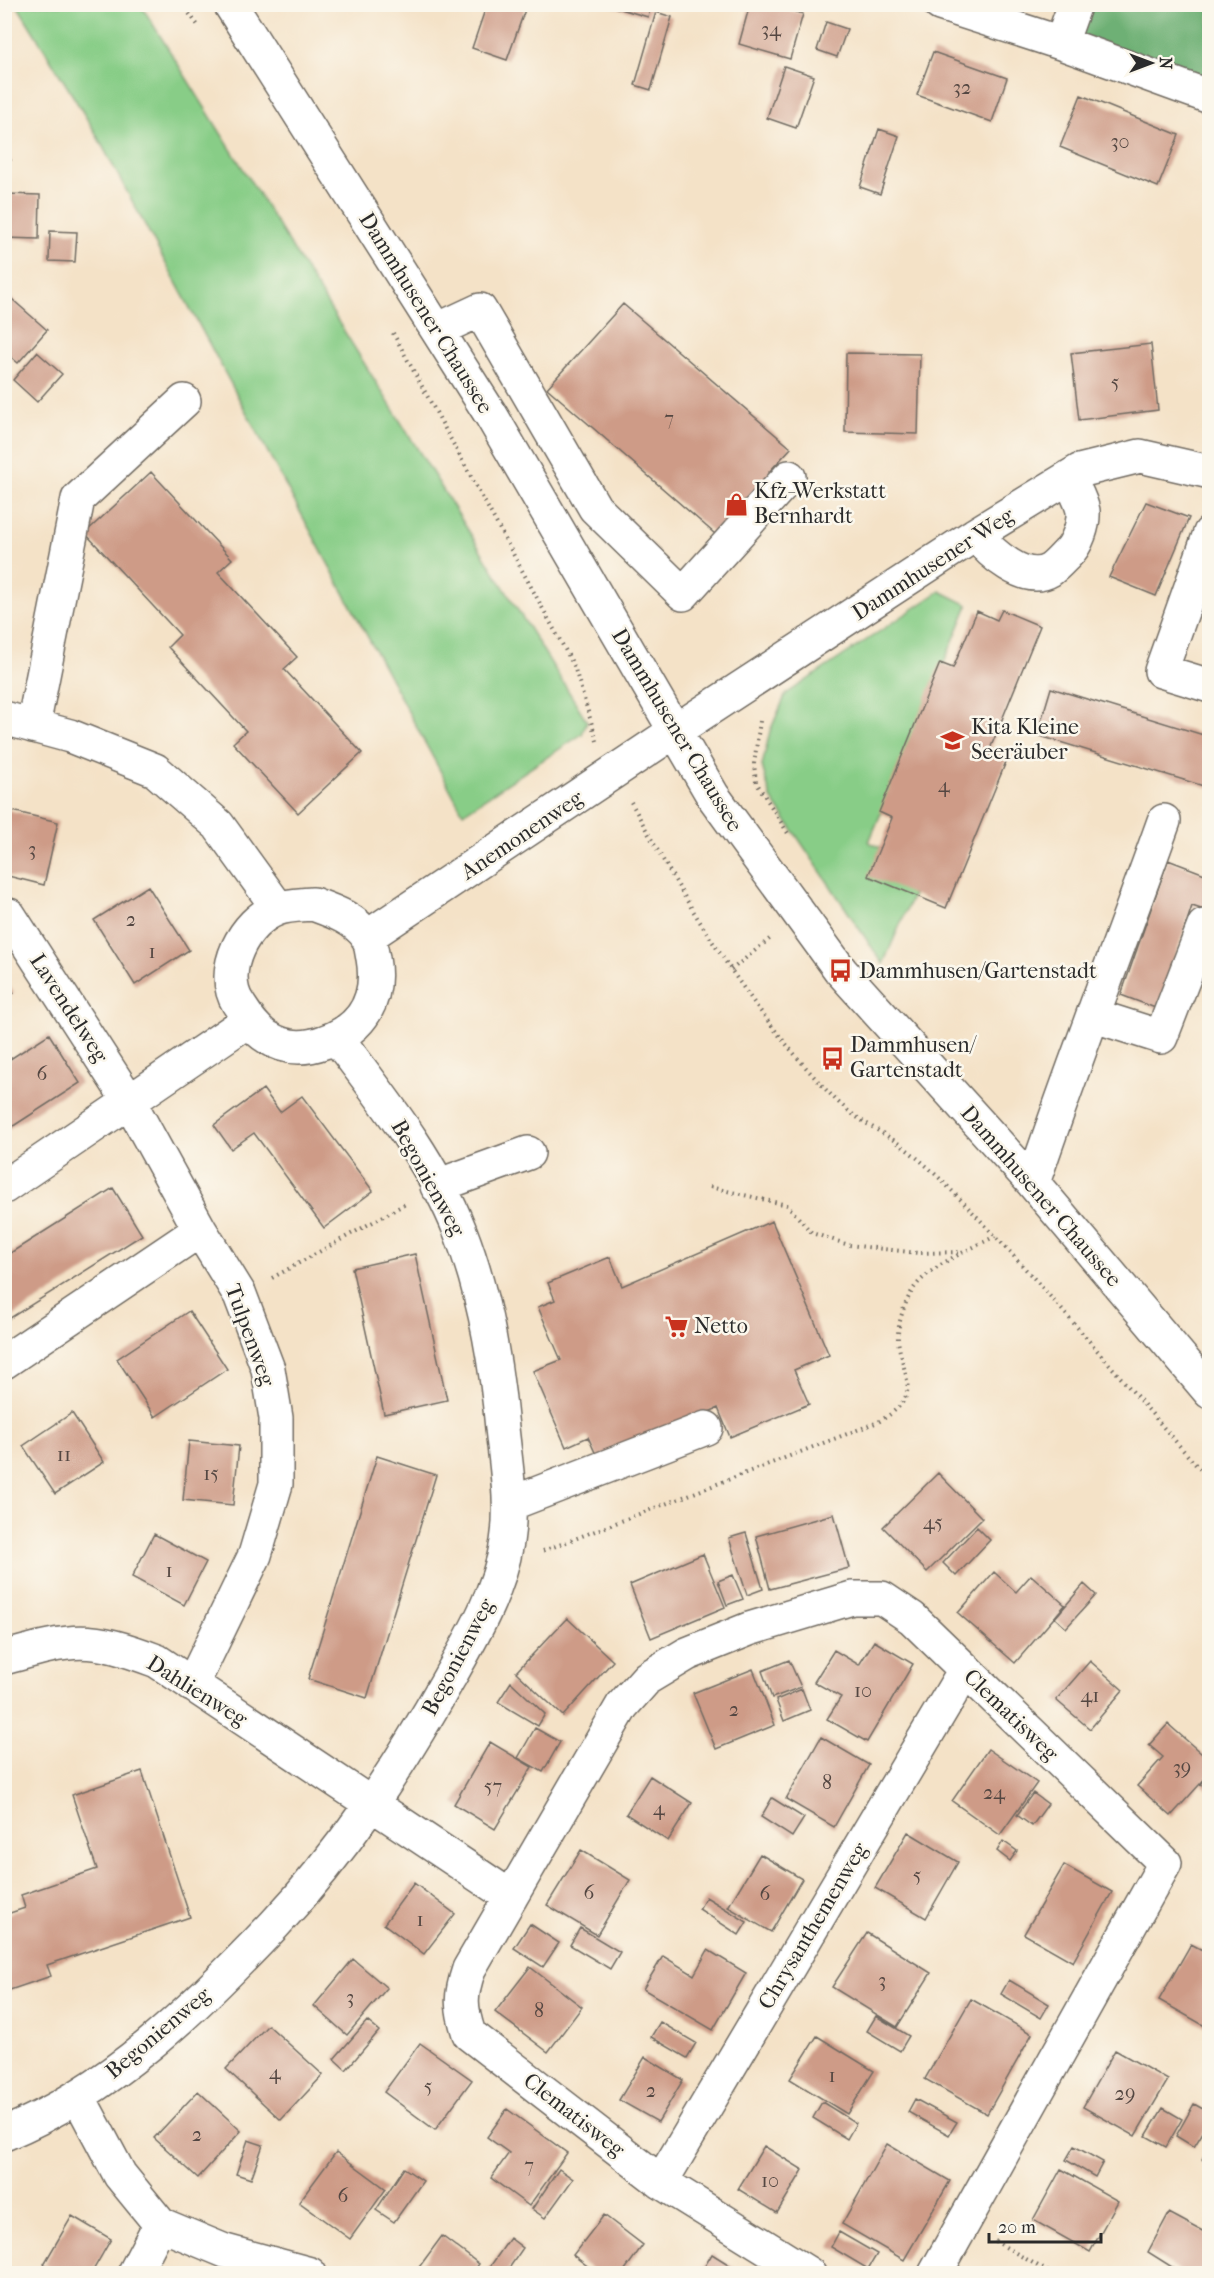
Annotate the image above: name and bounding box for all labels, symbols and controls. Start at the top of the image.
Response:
house number: 34 [761,18,782,41]
north arrow [1121,33,1181,93]
text: N [1156,57,1175,70]
house number: 32 [953,76,971,99]
house number: 30 [1110,130,1130,153]
street label: Dammhusener Chaussee [353,208,499,419]
house number: 5 [1111,371,1119,394]
house number: 7 [664,407,674,430]
place label: Kfz-Werkstatt Bernhardt [754,478,886,529]
shop icon: Kfz-Werkstatt Bernhardt [723,491,749,517]
street label: Dammhusener Weg [847,502,1019,626]
street label: Dammhusener Chaussee [606,624,748,836]
place label: Kita Kleine Seeräuber [971,714,1079,765]
school or university icon: Kita Kleine Seeräuber [940,727,966,753]
house number: 4 [938,774,951,797]
street label: Anemonenweg [455,785,588,886]
house number: 3 [28,838,36,861]
house number: 2 [126,908,136,931]
house number: 1 [148,940,156,963]
street label: Lavendelweg [24,949,114,1067]
bus stop icon: Dammhusen/Gartenstadt [828,958,854,984]
place label: Dammhusen/Gartenstadt [859,958,1097,984]
place label: Dammhusen/ Gartenstadt [850,1032,977,1083]
bus stop icon: Dammhusen/ Gartenstadt [819,1045,845,1071]
house number: 6 [37,1062,48,1085]
street label: Dammhusener Chaussee [955,1100,1127,1292]
street label: Begonienweg [385,1115,471,1241]
street label: Tulpenweg [220,1280,281,1390]
supermarket icon: Netto [663,1313,689,1339]
place label: Netto [694,1313,748,1339]
house number: 11 [57,1443,71,1466]
house number: 15 [203,1462,219,1485]
house number: 45 [923,1511,943,1534]
house number: 1 [165,1559,173,1582]
street label: Begonienweg [416,1594,500,1720]
street label: Dahlienweg [142,1650,252,1732]
street label: Clematisweg [958,1664,1064,1767]
house number: 10 [854,1679,872,1702]
house number: 41 [1081,1684,1099,1707]
house number: 2 [729,1698,739,1721]
house number: 39 [1173,1756,1191,1779]
house number: 8 [822,1771,832,1794]
house number: 57 [484,1775,502,1798]
house number: 24 [983,1781,1006,1804]
house number: 4 [653,1797,666,1820]
street label: Chrysanthemenweg [753,1838,873,2014]
house number: 5 [913,1864,921,1887]
house number: 6 [584,1881,595,1904]
house number: 6 [760,1882,771,1905]
house number: 1 [416,1908,424,1931]
house number: 3 [878,1969,886,1992]
street label: Begonienweg [100,1981,216,2084]
house number: 3 [346,1986,354,2009]
house number: 8 [534,1999,544,2022]
house number: 4 [269,2061,282,2084]
house number: 1 [828,2064,836,2087]
street label: Clematisweg [518,2067,630,2163]
house number: 5 [424,2075,432,2098]
house number: 2 [646,2079,656,2102]
house number: 29 [1115,2082,1135,2105]
house number: 2 [192,2123,202,2146]
house number: 7 [524,2154,534,2177]
house number: 10 [761,2169,779,2192]
house number: 6 [338,2184,349,2207]
scale bar [989,2206,1102,2244]
text: 20 m [998,2217,1036,2238]

